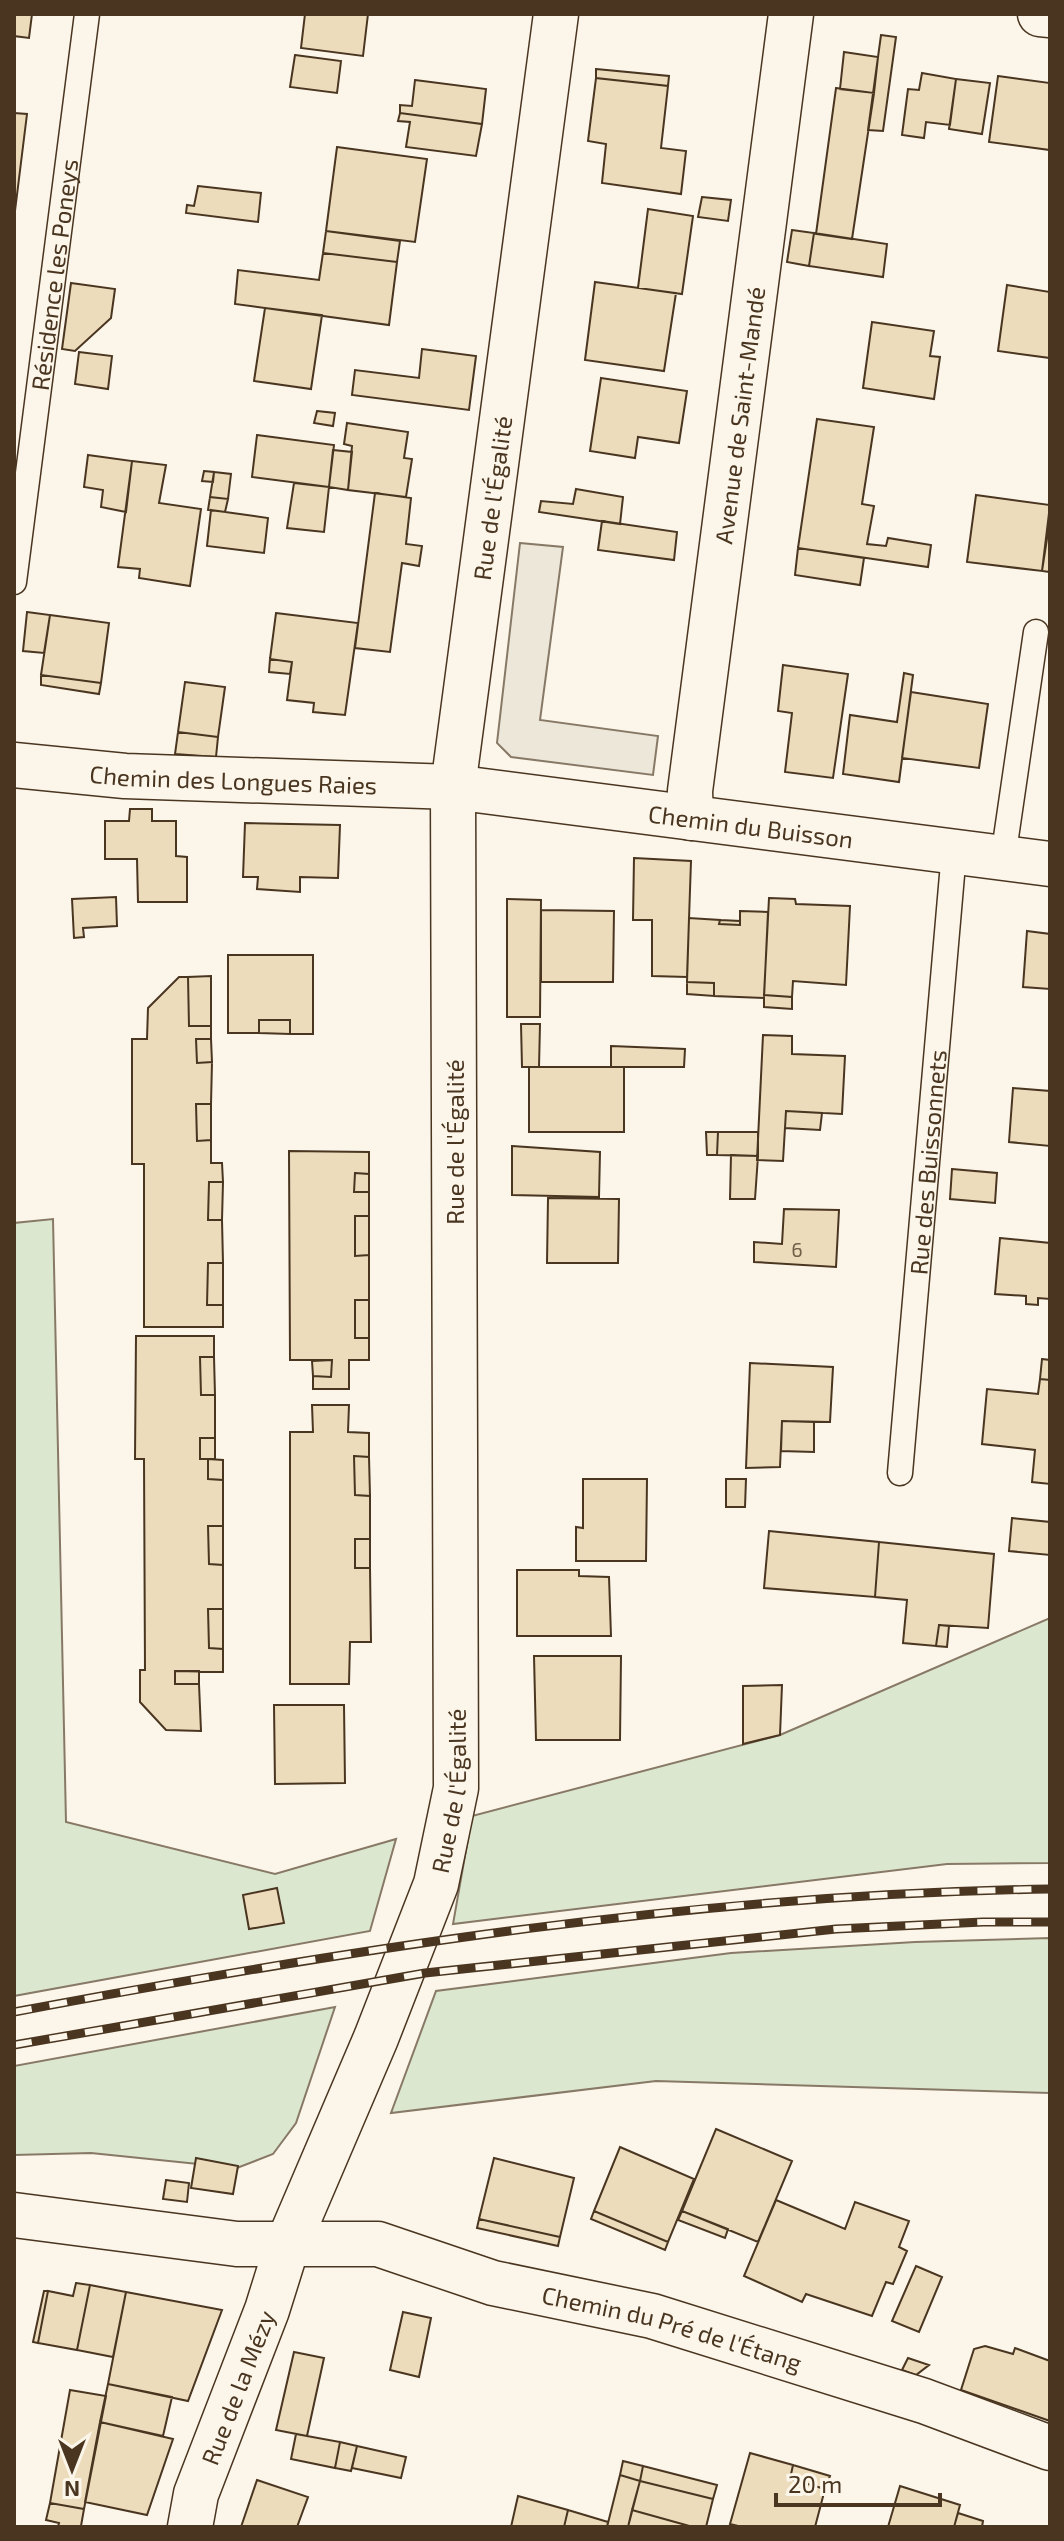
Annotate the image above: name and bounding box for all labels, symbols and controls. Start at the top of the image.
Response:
street label: Résidence les Poneys [24,157,83,392]
street label: Avenue de Saint-Mandé [708,285,770,546]
street label: Rue de l'Égalité [466,414,517,582]
street label: Chemin des Longues Raies [88,758,378,799]
street label: Chemin du Buisson [647,798,855,853]
street label: Rue des Buissonnets [903,1048,951,1276]
street label: Rue de l'Égalité [440,1059,469,1225]
house number: 6 [791,1237,803,1261]
street label: Rue de l'Égalité [424,1709,471,1875]
street label: Chemin du Pré de l'Étang [540,2279,806,2376]
street label: Rue de la Mézy [194,2306,280,2469]
north arrow [32,2429,112,2509]
scale bar [776,2457,940,2507]
text: 20 m [788,2469,842,2498]
text: N [64,2477,80,2503]

